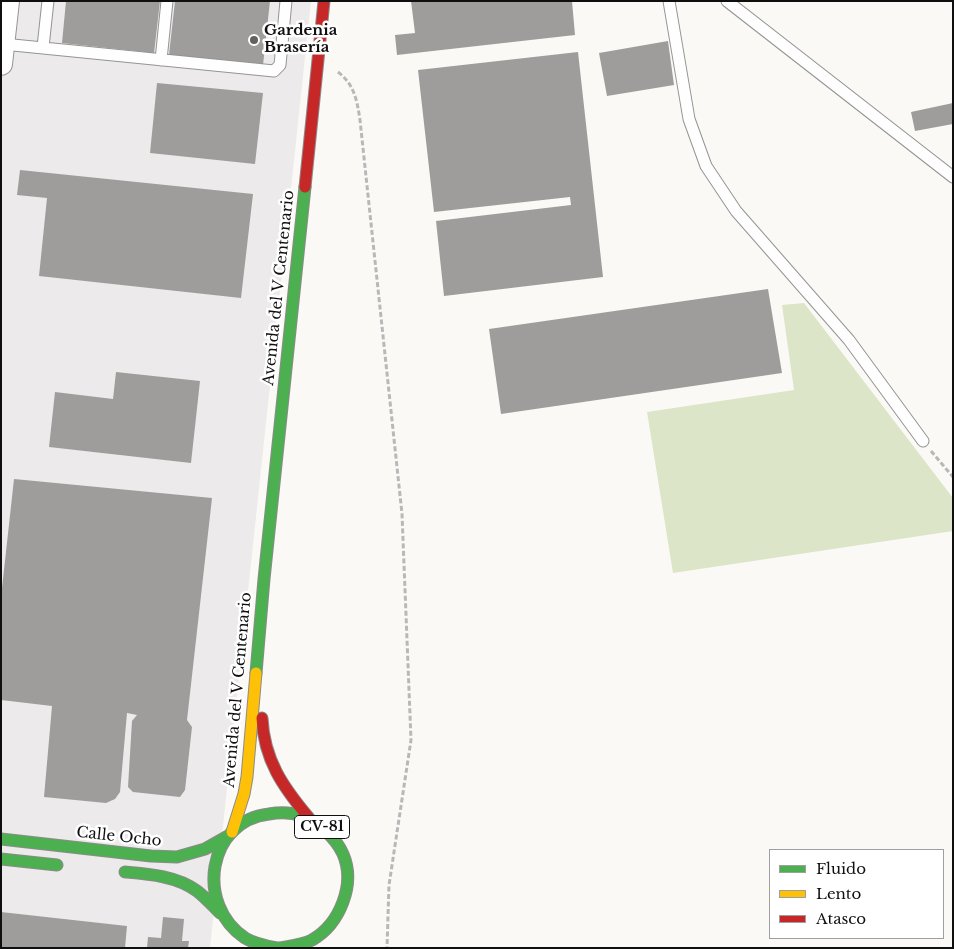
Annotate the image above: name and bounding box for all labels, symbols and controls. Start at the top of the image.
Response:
place label: Gardenia Brasería [264,22,337,57]
marker: Gardenia Brasería [248,34,260,46]
street label: Avenida del V Centenario [260,189,298,387]
street label: Avenida del V Centenario [220,591,256,789]
road number: CV-81 [294,816,350,839]
street label: Calle Ocho [76,824,162,850]
legend [769,849,944,939]
text: Fluido [816,859,866,878]
text: Lento [816,884,861,903]
text: Atasco [816,909,866,928]

